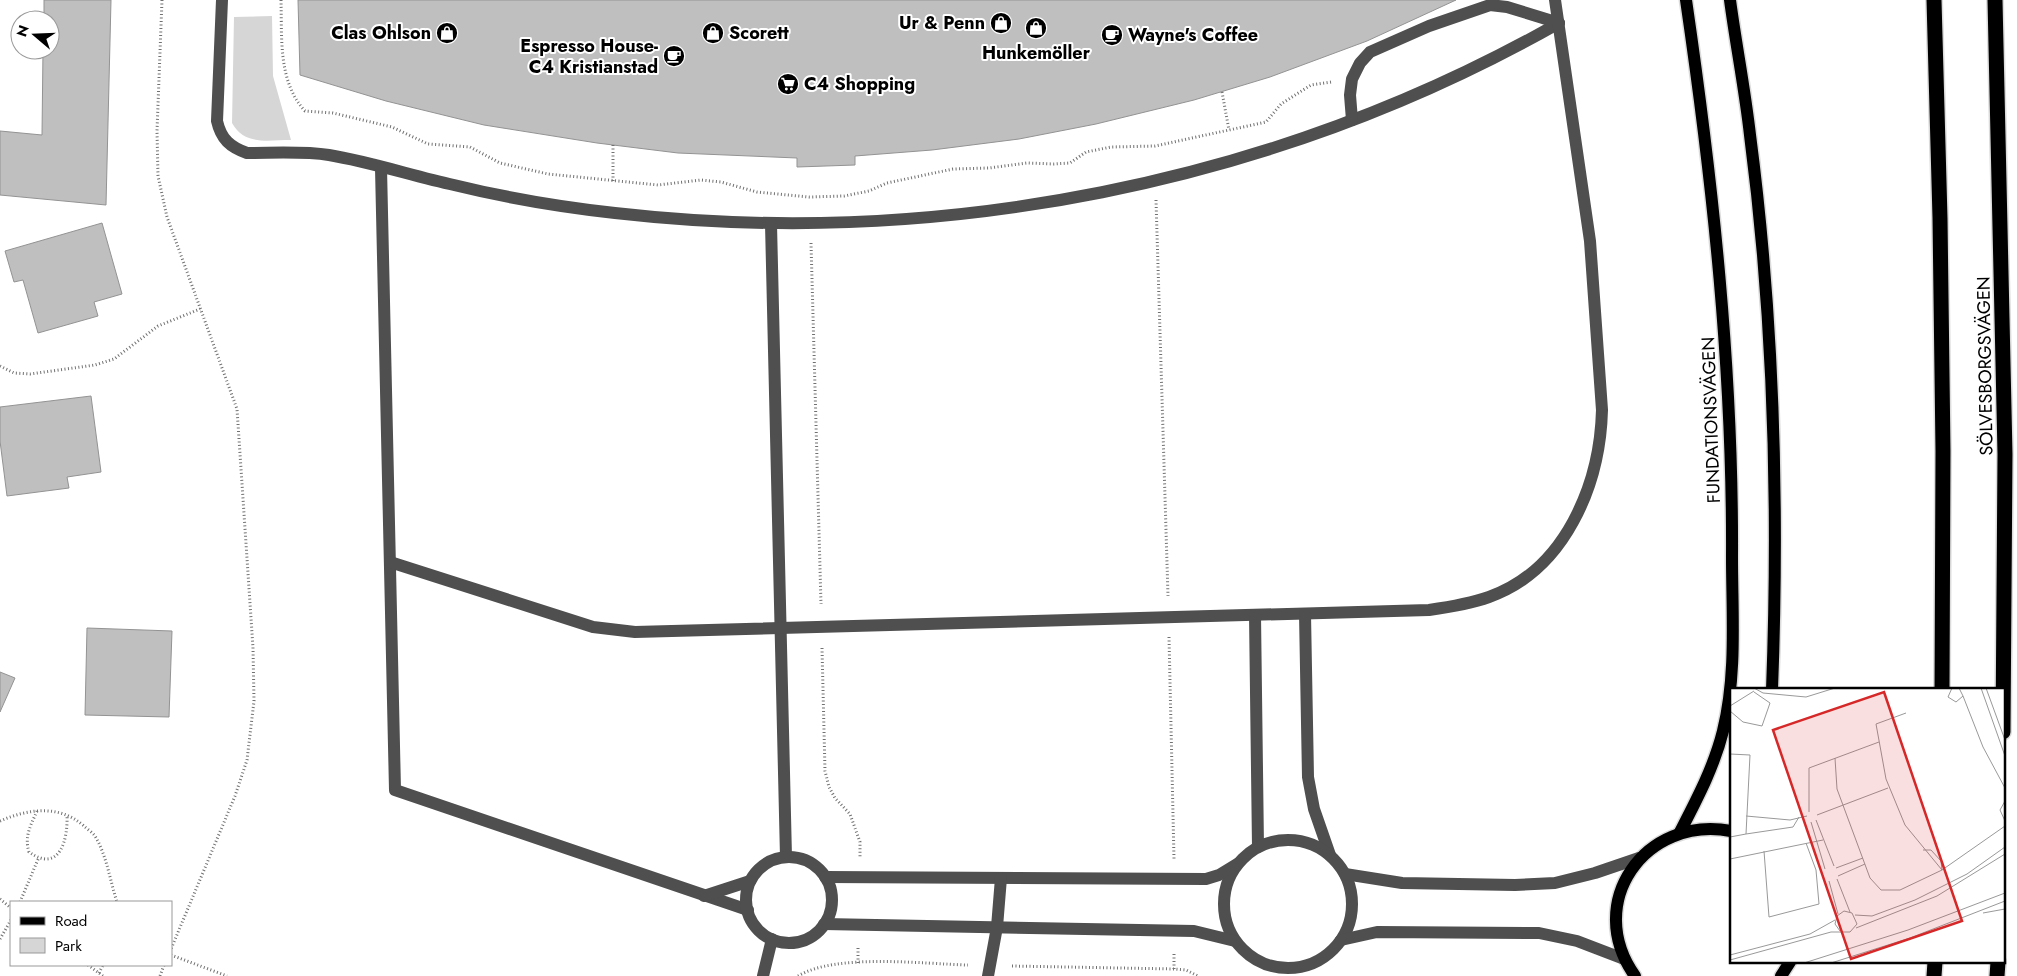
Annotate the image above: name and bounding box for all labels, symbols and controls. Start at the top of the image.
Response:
north arrow [10,10,60,60]
place label: Ur & Penn [899,10,985,36]
shop icon: Ur & Penn [989,11,1013,35]
shop icon: Hunkemöller [1024,16,1048,40]
place label: Clas Ohlson [331,20,431,46]
place label: Scorett [729,20,789,46]
shop icon: Clas Ohlson [435,21,459,45]
shop icon: Scorett [701,21,725,45]
text: N [11,22,34,39]
place label: Wayne's Coffee [1128,22,1258,48]
cafe icon: Wayne's Coffee [1100,23,1124,47]
place label: Espresso House- C4 Kristianstad [520,33,658,80]
place label: Hunkemöller [982,40,1091,66]
cafe icon: Espresso House- C4 Kristianstad [662,44,686,68]
place label: C4 Shopping [804,71,915,97]
supermarket icon: C4 Shopping [776,72,800,96]
street label: SÖLVESBORGSVÄGEN [1970,276,2000,456]
street label: FUNDATIONSVÄGEN [1695,336,1727,504]
inset map [1730,688,2004,964]
legend [10,901,172,966]
text: Road [55,910,87,932]
text: Park [55,935,82,957]

